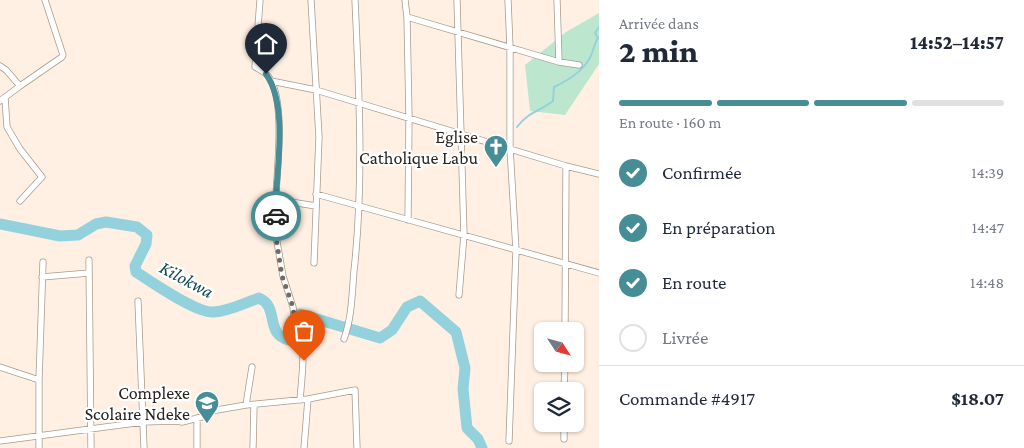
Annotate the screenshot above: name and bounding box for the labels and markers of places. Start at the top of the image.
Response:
pin [245,23,287,74]
place label: Eglise Catholique Labu [359,127,478,168]
church icon: Eglise Catholique Labu [483,134,509,168]
pin [283,310,325,361]
place label: Complexe Scolaire Ndeke [85,383,190,424]
school or university icon: Complexe Scolaire Ndeke [194,390,220,424]

